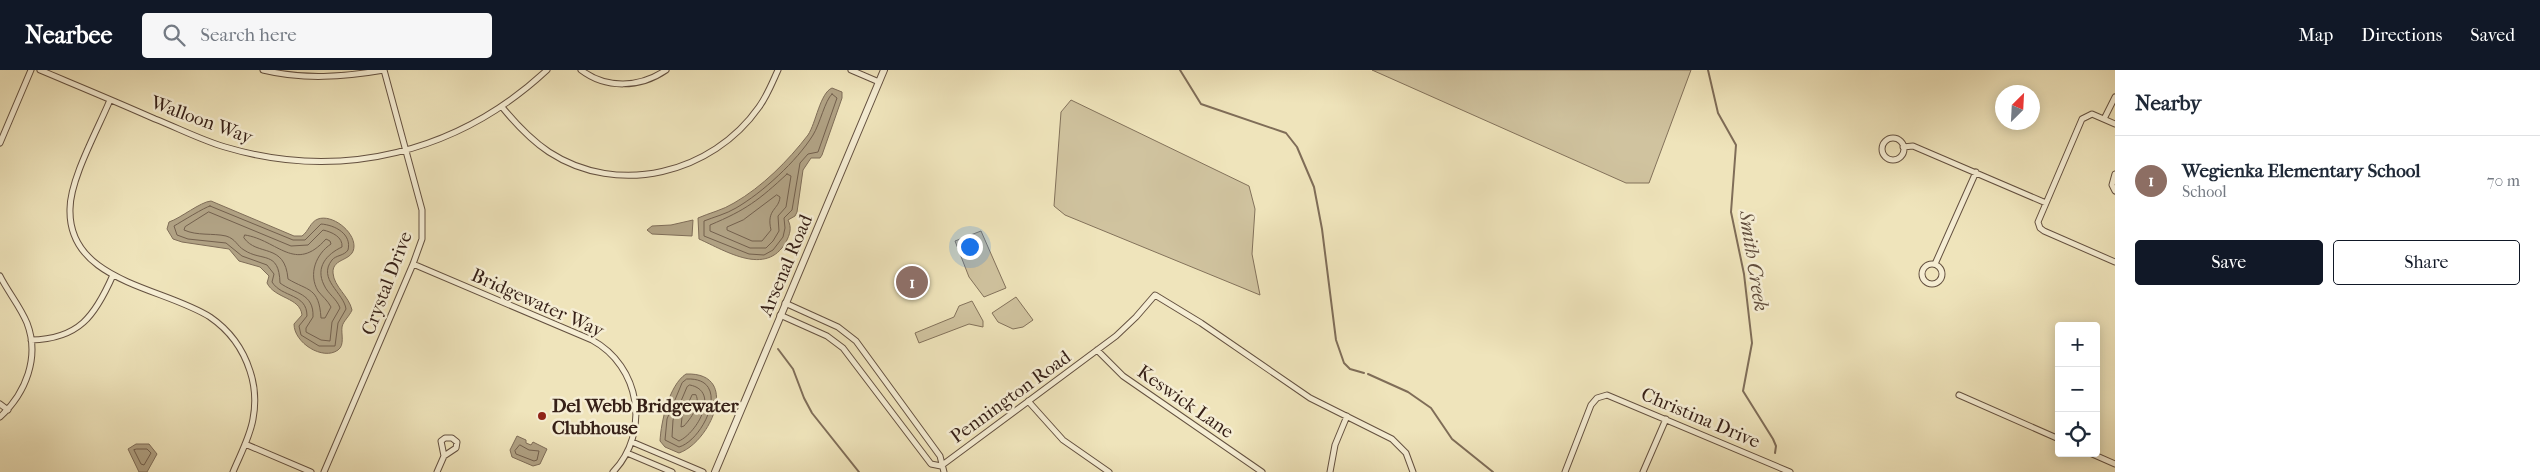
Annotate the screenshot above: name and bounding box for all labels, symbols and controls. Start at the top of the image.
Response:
search box [142,13,492,58]
text: Nearbee [25,21,112,49]
icon: search [160,21,188,49]
text: Search here [200,24,297,46]
text: Map [2299,25,2333,46]
text: Directions [2361,25,2442,46]
text: Saved [2470,25,2515,46]
north arrow [1995,85,2040,130]
street label: Walloon Way [147,91,256,149]
text: Nearby [2135,91,2201,115]
text: Wegienka Elementary School [2182,160,2421,182]
text: 1 [2148,171,2154,190]
text: 70 m [2487,171,2520,190]
text: School [2182,182,2227,201]
water label: Smith Creek [1734,208,1773,313]
street label: Arsenal Road [754,211,817,320]
street label: Crystal Drive [357,228,417,338]
your location [957,234,983,260]
button: Save [2135,240,2323,285]
button: Share [2333,240,2520,285]
pin: 1 [896,263,928,301]
street label: Bridgewater Way [468,264,608,342]
map controls [2055,322,2100,457]
button: + [2055,322,2100,367]
street label: Pennington Road [946,345,1076,448]
street label: Keswick Lane [1133,361,1238,443]
button: − [2055,367,2100,412]
street label: Christina Drive [1638,383,1763,453]
place label: Del Webb Bridgewater Clubhouse [552,395,739,439]
marker: Del Webb Bridgewater Clubhouse [536,410,548,422]
button: locate [2055,412,2100,457]

